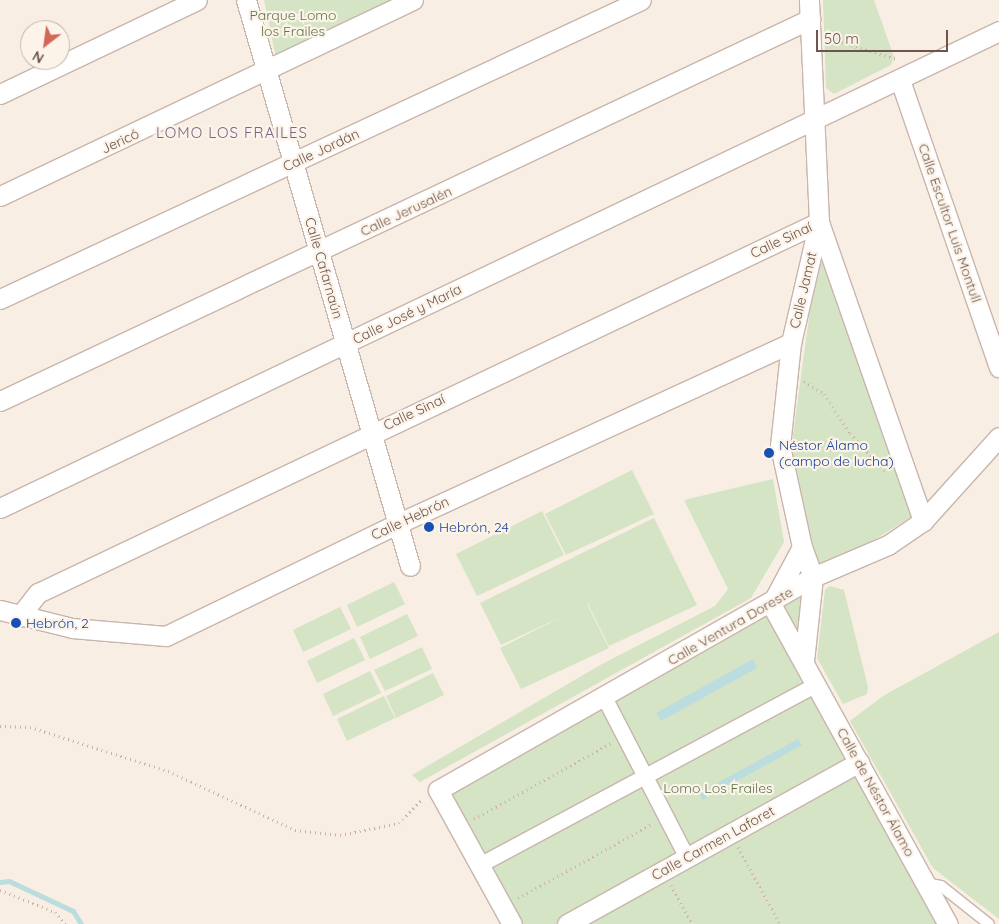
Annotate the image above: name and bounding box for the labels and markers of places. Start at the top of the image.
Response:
place label: Néstor Álamo (campo de lucha) [779,437,894,470]
marker: Néstor Álamo (campo de lucha) [763,447,775,459]
place label: Hebrón, 24 [439,519,509,535]
marker: Hebrón, 24 [423,521,435,533]
place label: Hebrón, 2 [26,615,89,631]
marker: Hebrón, 2 [10,617,22,629]

